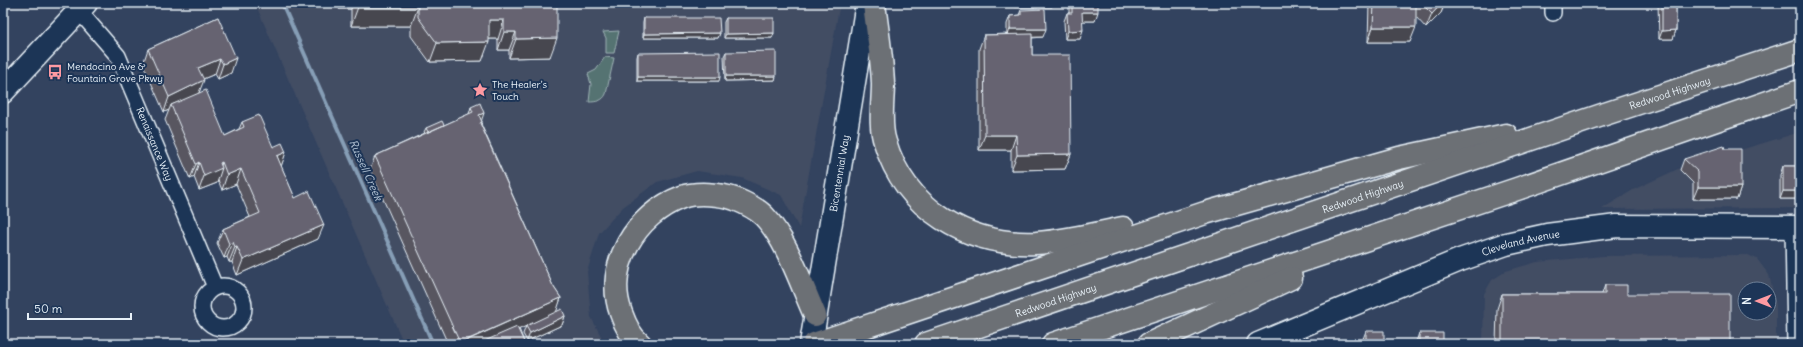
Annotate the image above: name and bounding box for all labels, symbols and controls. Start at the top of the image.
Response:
place label: Mendocino Ave & Fountain Grove Pkwy [67,60,163,85]
bus stop icon: Mendocino Ave & Fountain Grove Pkwy [46,63,64,81]
street label: Redwood Highway [1627,73,1712,112]
place label: The Healer's Touch [492,78,548,103]
place icon: The Healer's Touch [471,81,489,99]
street label: Renaissance Way [134,105,176,183]
street label: Bicentennial Way [826,134,852,213]
water label: Russell Creek [346,137,386,204]
street label: Redwood Highway [1320,176,1405,216]
street label: Cleveland Avenue [1480,227,1560,259]
street label: Redwood Highway [1014,280,1098,320]
north arrow [1737,281,1777,321]
scale bar [28,295,131,321]
text: N [1740,297,1754,305]
text: 50 m [34,301,63,316]

